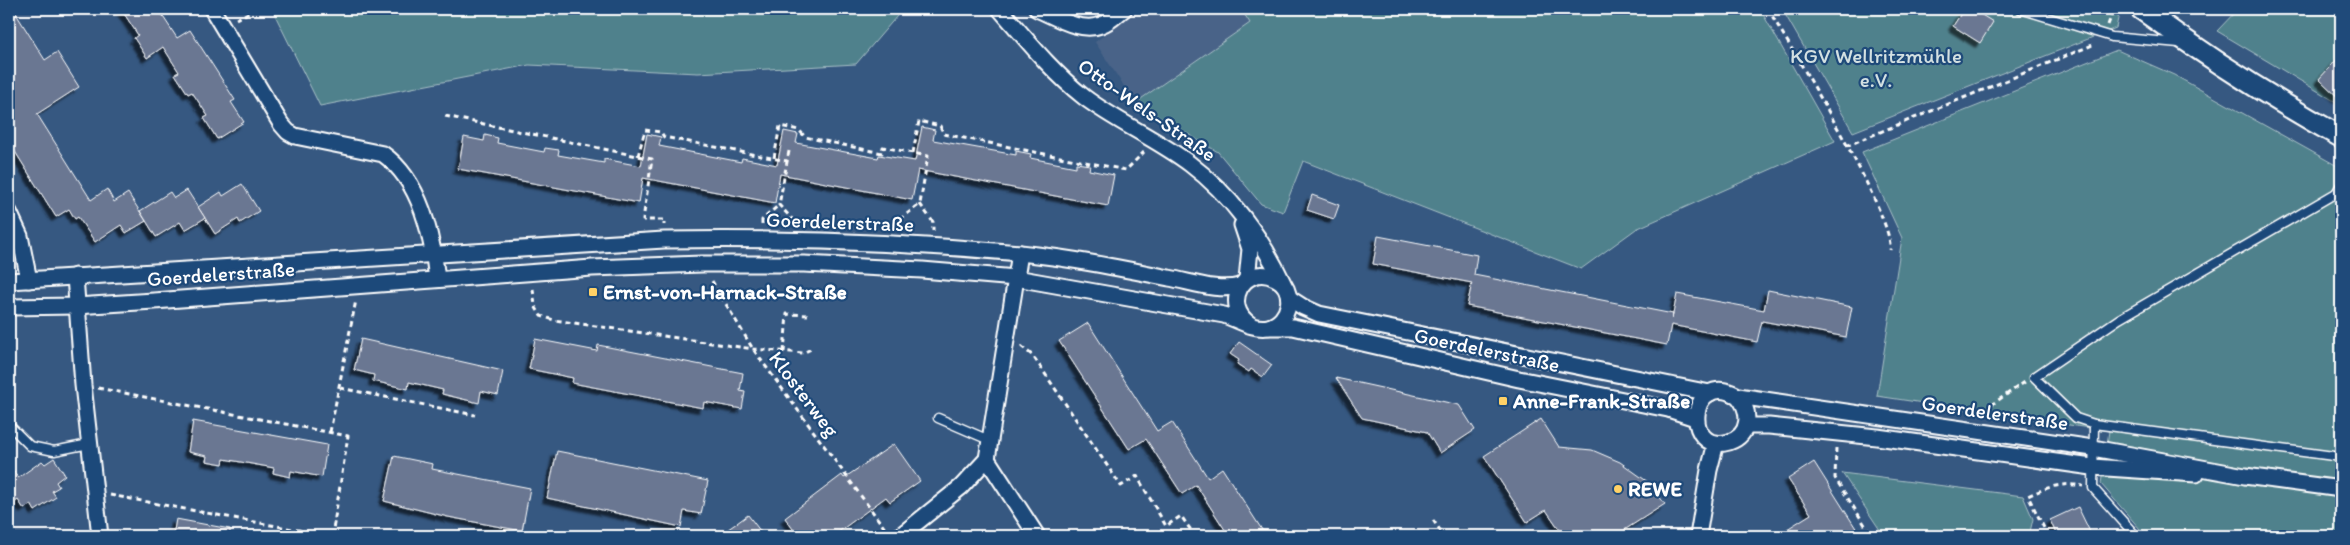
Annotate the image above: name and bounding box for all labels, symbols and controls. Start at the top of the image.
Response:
park label: KGV Wellritzmühle e.V. [1790,43,1962,92]
street label: Otto-Wels-Straße [1073,53,1221,167]
street label: Goerdelerstraße [766,206,914,237]
street label: Goerdelerstraße [146,256,296,291]
place label: Ernst-von-Harnack-Straße [603,279,847,304]
marker: Ernst-von-Harnack-Straße [587,286,599,298]
street label: Goerdelerstraße [1412,322,1562,377]
street label: Klosterweg [764,346,845,442]
place label: Anne-Frank-Straße [1512,388,1690,413]
street label: Goerdelerstraße [1920,390,2070,435]
marker: Anne-Frank-Straße [1497,395,1509,407]
place label: REWE [1628,476,1682,501]
marker: REWE [1612,483,1624,495]

